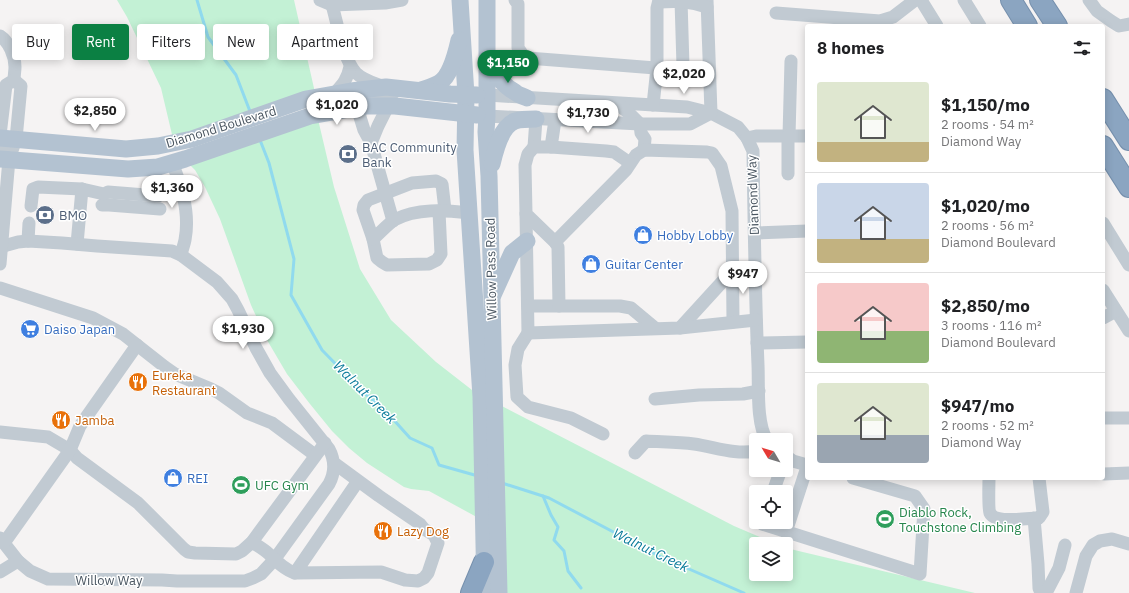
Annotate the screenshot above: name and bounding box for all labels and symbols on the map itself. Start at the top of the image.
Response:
pin: $1,150 [475,50,541,84]
pin: $2,020 [651,61,717,95]
pin: $1,020 [304,92,370,126]
pin: $2,850 [62,98,128,132]
pin: $1,730 [555,100,621,134]
street label: Diamond Boulevard [164,102,278,152]
place label: BAC Community Bank [362,139,457,171]
bank icon: BAC Community Bank [337,143,359,165]
street label: Diamond Way [743,154,763,235]
pin: $1,360 [139,175,205,209]
bank icon: BMO [34,204,56,226]
place label: BMO [59,207,87,224]
street label: Willow Pass Road [482,218,500,320]
shop icon: Hobby Lobby [632,224,654,246]
place label: Hobby Lobby [657,227,734,244]
shop icon: Guitar Center [580,253,602,275]
place label: Guitar Center [605,256,683,273]
pin: $947 [719,261,767,295]
pin: $1,930 [210,316,276,350]
supermarket icon: Daiso Japan [19,318,41,340]
place label: Daiso Japan [44,321,115,338]
water label: Walnut Creek [330,357,401,428]
place label: Eureka Restaurant [152,367,216,399]
restaurant icon: Eureka Restaurant [127,371,149,393]
restaurant icon: Jamba [50,409,72,431]
place label: Jamba [75,412,114,429]
north arrow [749,433,793,477]
shop icon: REI [162,467,184,489]
place label: REI [187,470,208,487]
sports icon: UFC Gym [230,474,252,496]
place label: UFC Gym [255,477,309,494]
place label: Diablo Rock, Touchstone Climbing [899,504,1021,536]
sports icon: Diablo Rock, Touchstone Climbing [874,508,896,530]
restaurant icon: Lazy Dog [372,520,394,542]
place label: Lazy Dog [397,523,449,540]
water label: Walnut Creek [610,524,693,576]
street label: Willow Way [76,572,143,589]

